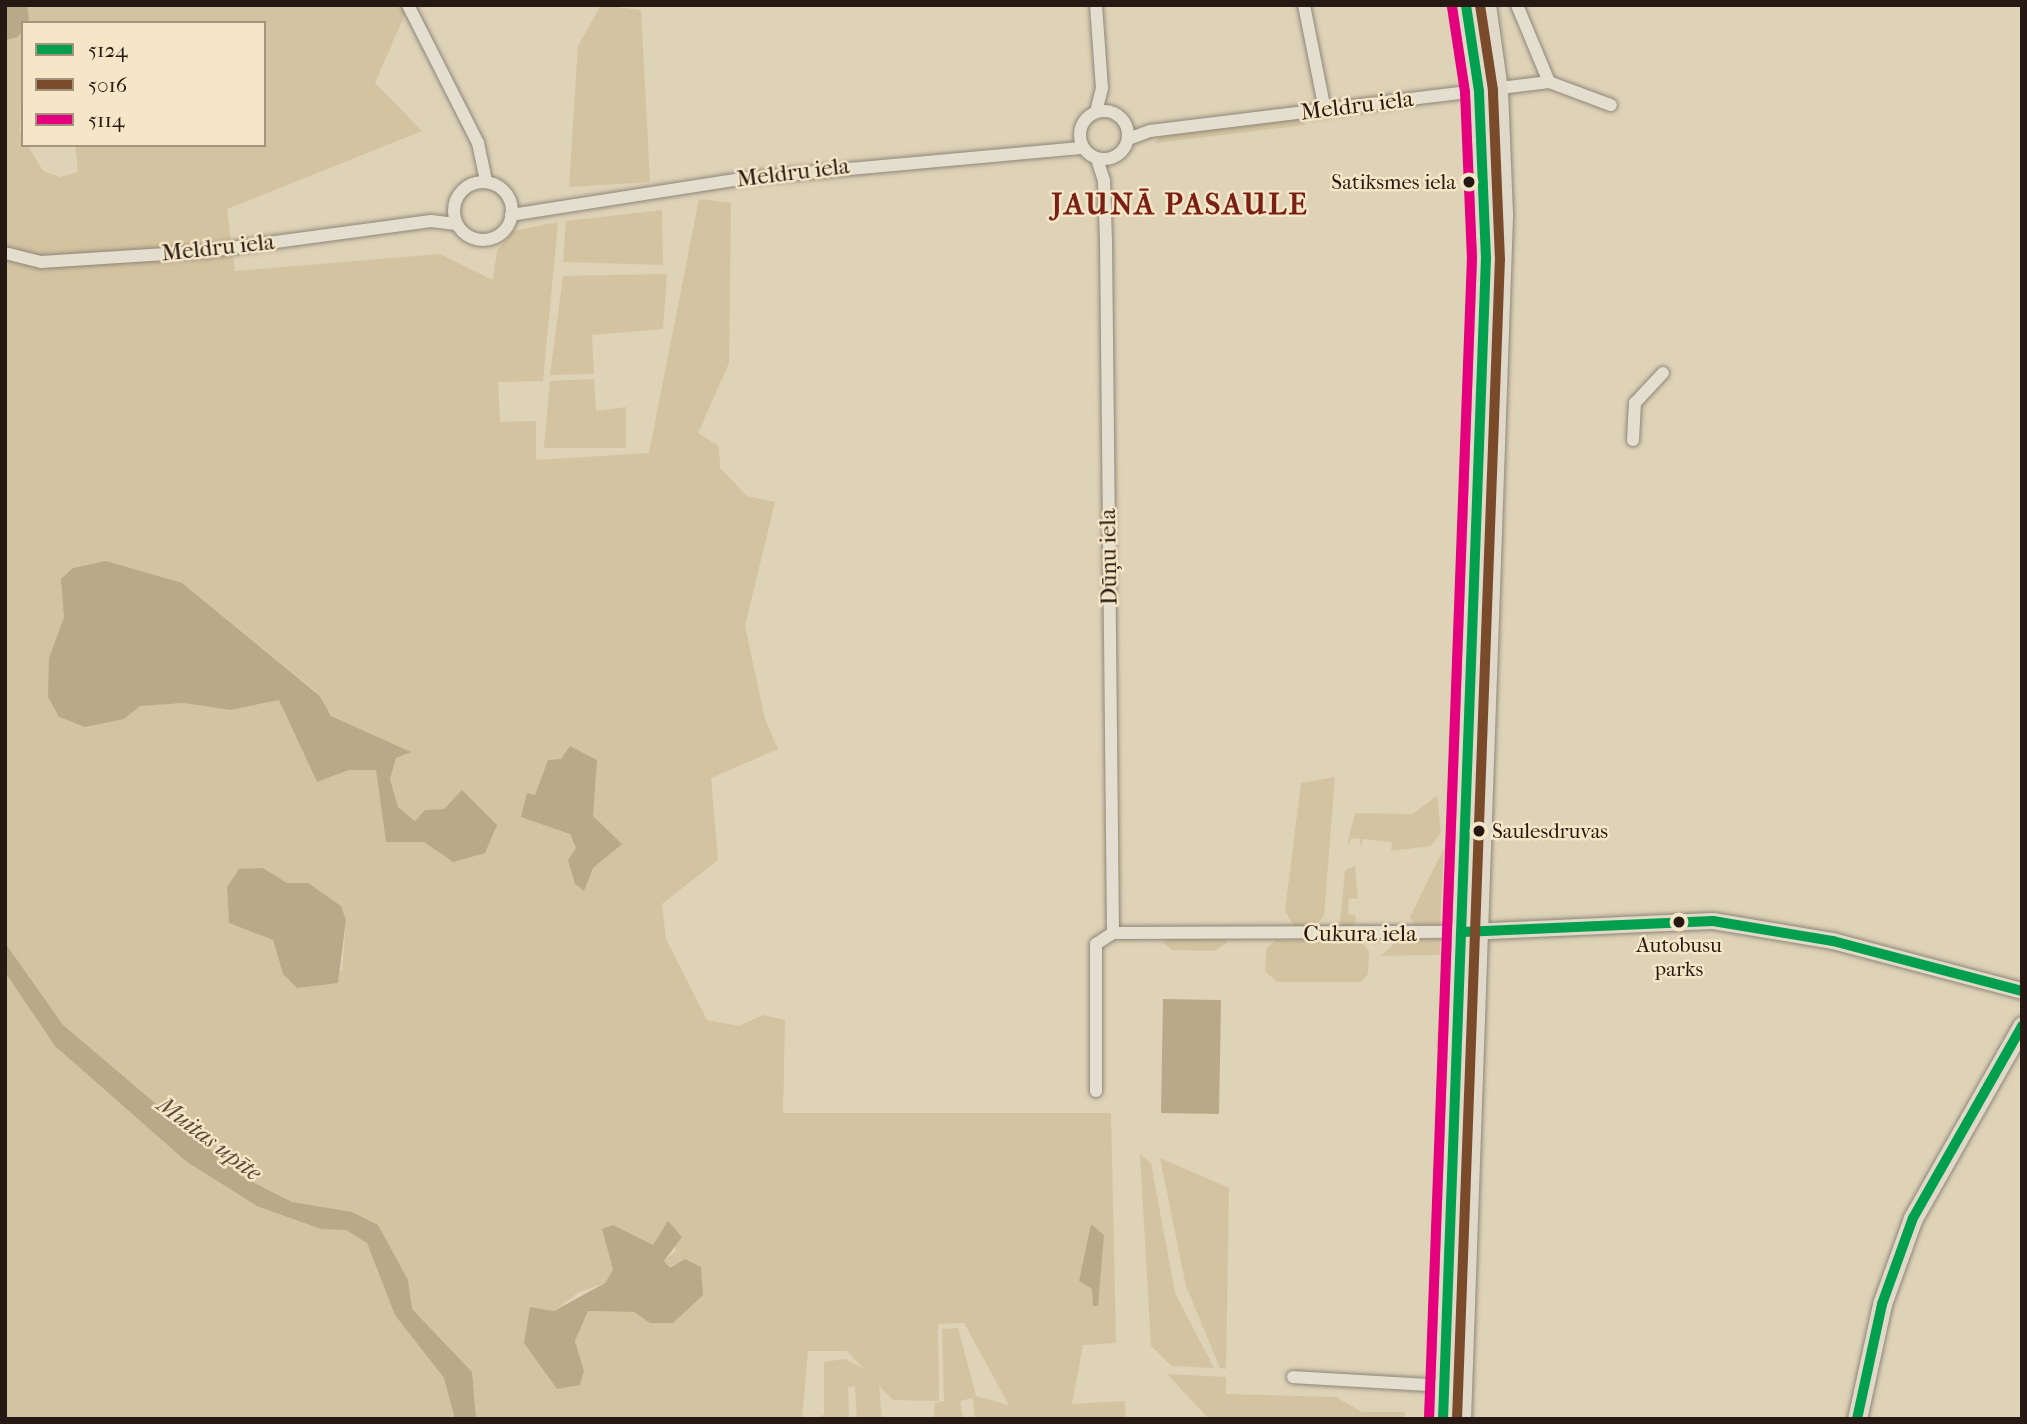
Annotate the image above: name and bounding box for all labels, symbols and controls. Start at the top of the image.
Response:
legend [21,21,266,147]
text: 5124 [88,38,128,62]
text: 5016 [88,73,127,97]
street label: Meldru iela [1299,85,1415,127]
text: 5114 [88,108,124,132]
street label: Meldru iela [735,152,851,194]
place label: Satiksmes iela [1331,169,1456,195]
marker: Satiksmes iela [1462,175,1476,189]
district label: JAUNĀ PASAULE [1053,187,1307,223]
street label: Meldru iela [160,228,276,268]
street label: Dūņu iela [1094,509,1124,605]
place label: Saulesdruvas [1492,818,1608,844]
marker: Saulesdruvas [1472,824,1486,838]
marker: Autobusu parks [1672,915,1686,929]
street label: Cukura iela [1303,920,1417,948]
place label: Autobusu parks [1636,932,1722,982]
water label: Muitas upīte [151,1091,267,1187]

